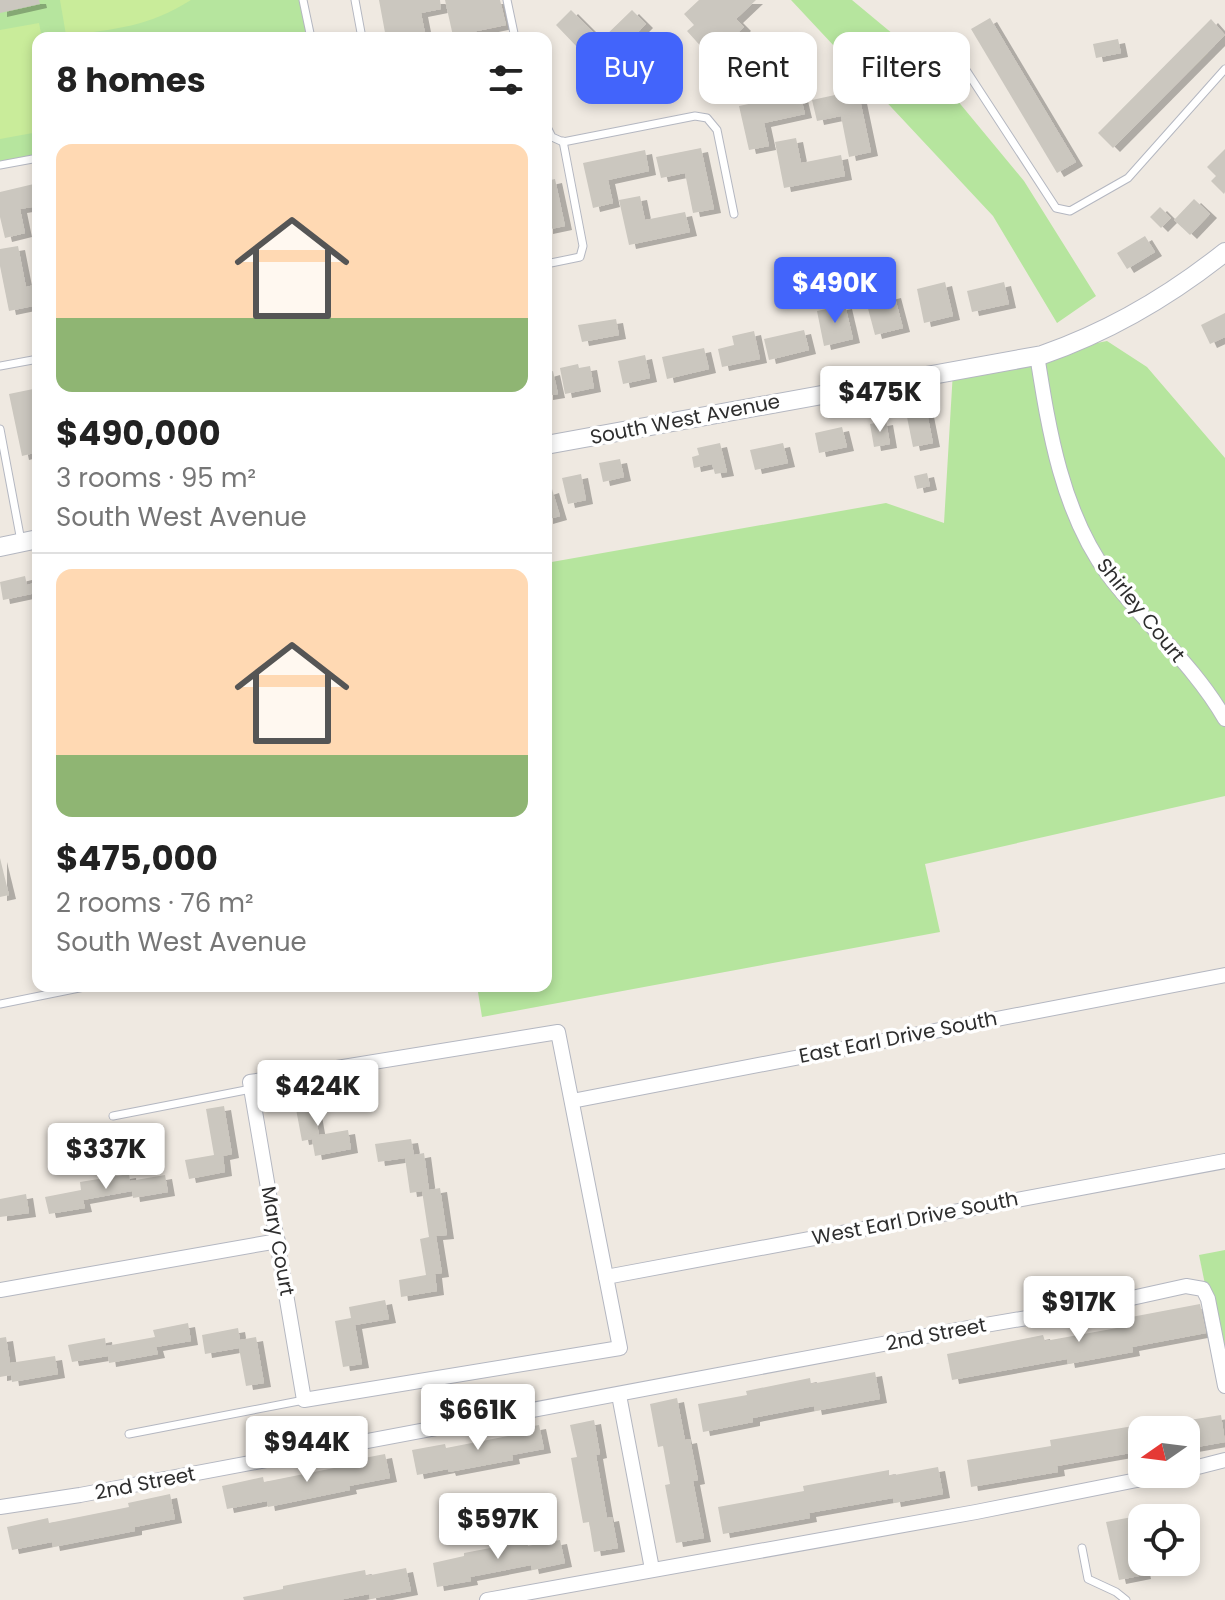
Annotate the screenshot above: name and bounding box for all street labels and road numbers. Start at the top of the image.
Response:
street label: South West Avenue [588,387,782,451]
street label: Shirley Court [1090,552,1192,668]
street label: East Earl Drive South [797,1004,999,1070]
street label: Mary Court [255,1184,301,1298]
street label: West Earl Drive South [810,1184,1020,1252]
street label: 2nd Street [883,1311,989,1357]
street label: 2nd Street [92,1460,198,1506]

